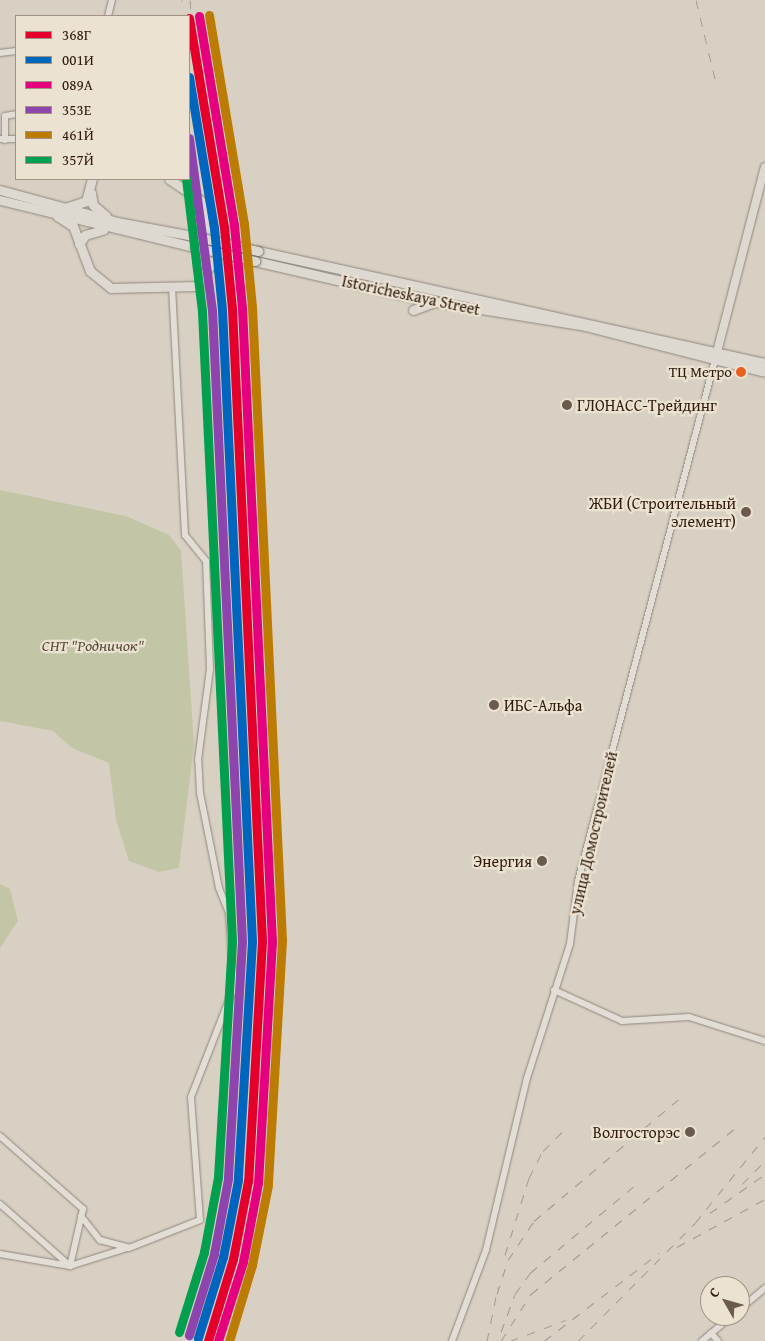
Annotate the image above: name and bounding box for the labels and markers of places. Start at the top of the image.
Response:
place label: ТЦ Метро [669,363,732,381]
marker: ТЦ Метро [736,367,746,377]
place label: ГЛОНАСС-Трейдинг [577,395,717,415]
marker: ГЛОНАСС-Трейдинг [561,399,573,411]
place label: ЖБИ (Строительный элемент) [589,493,736,531]
marker: ЖБИ (Строительный элемент) [740,506,752,518]
place label: ИБС-Альфа [504,695,582,715]
marker: ИБС-Альфа [488,699,500,711]
place label: Энергия [473,851,532,871]
marker: Энергия [536,855,548,867]
place label: Волгосторэс [593,1122,680,1142]
marker: Волгосторэс [684,1126,696,1138]

